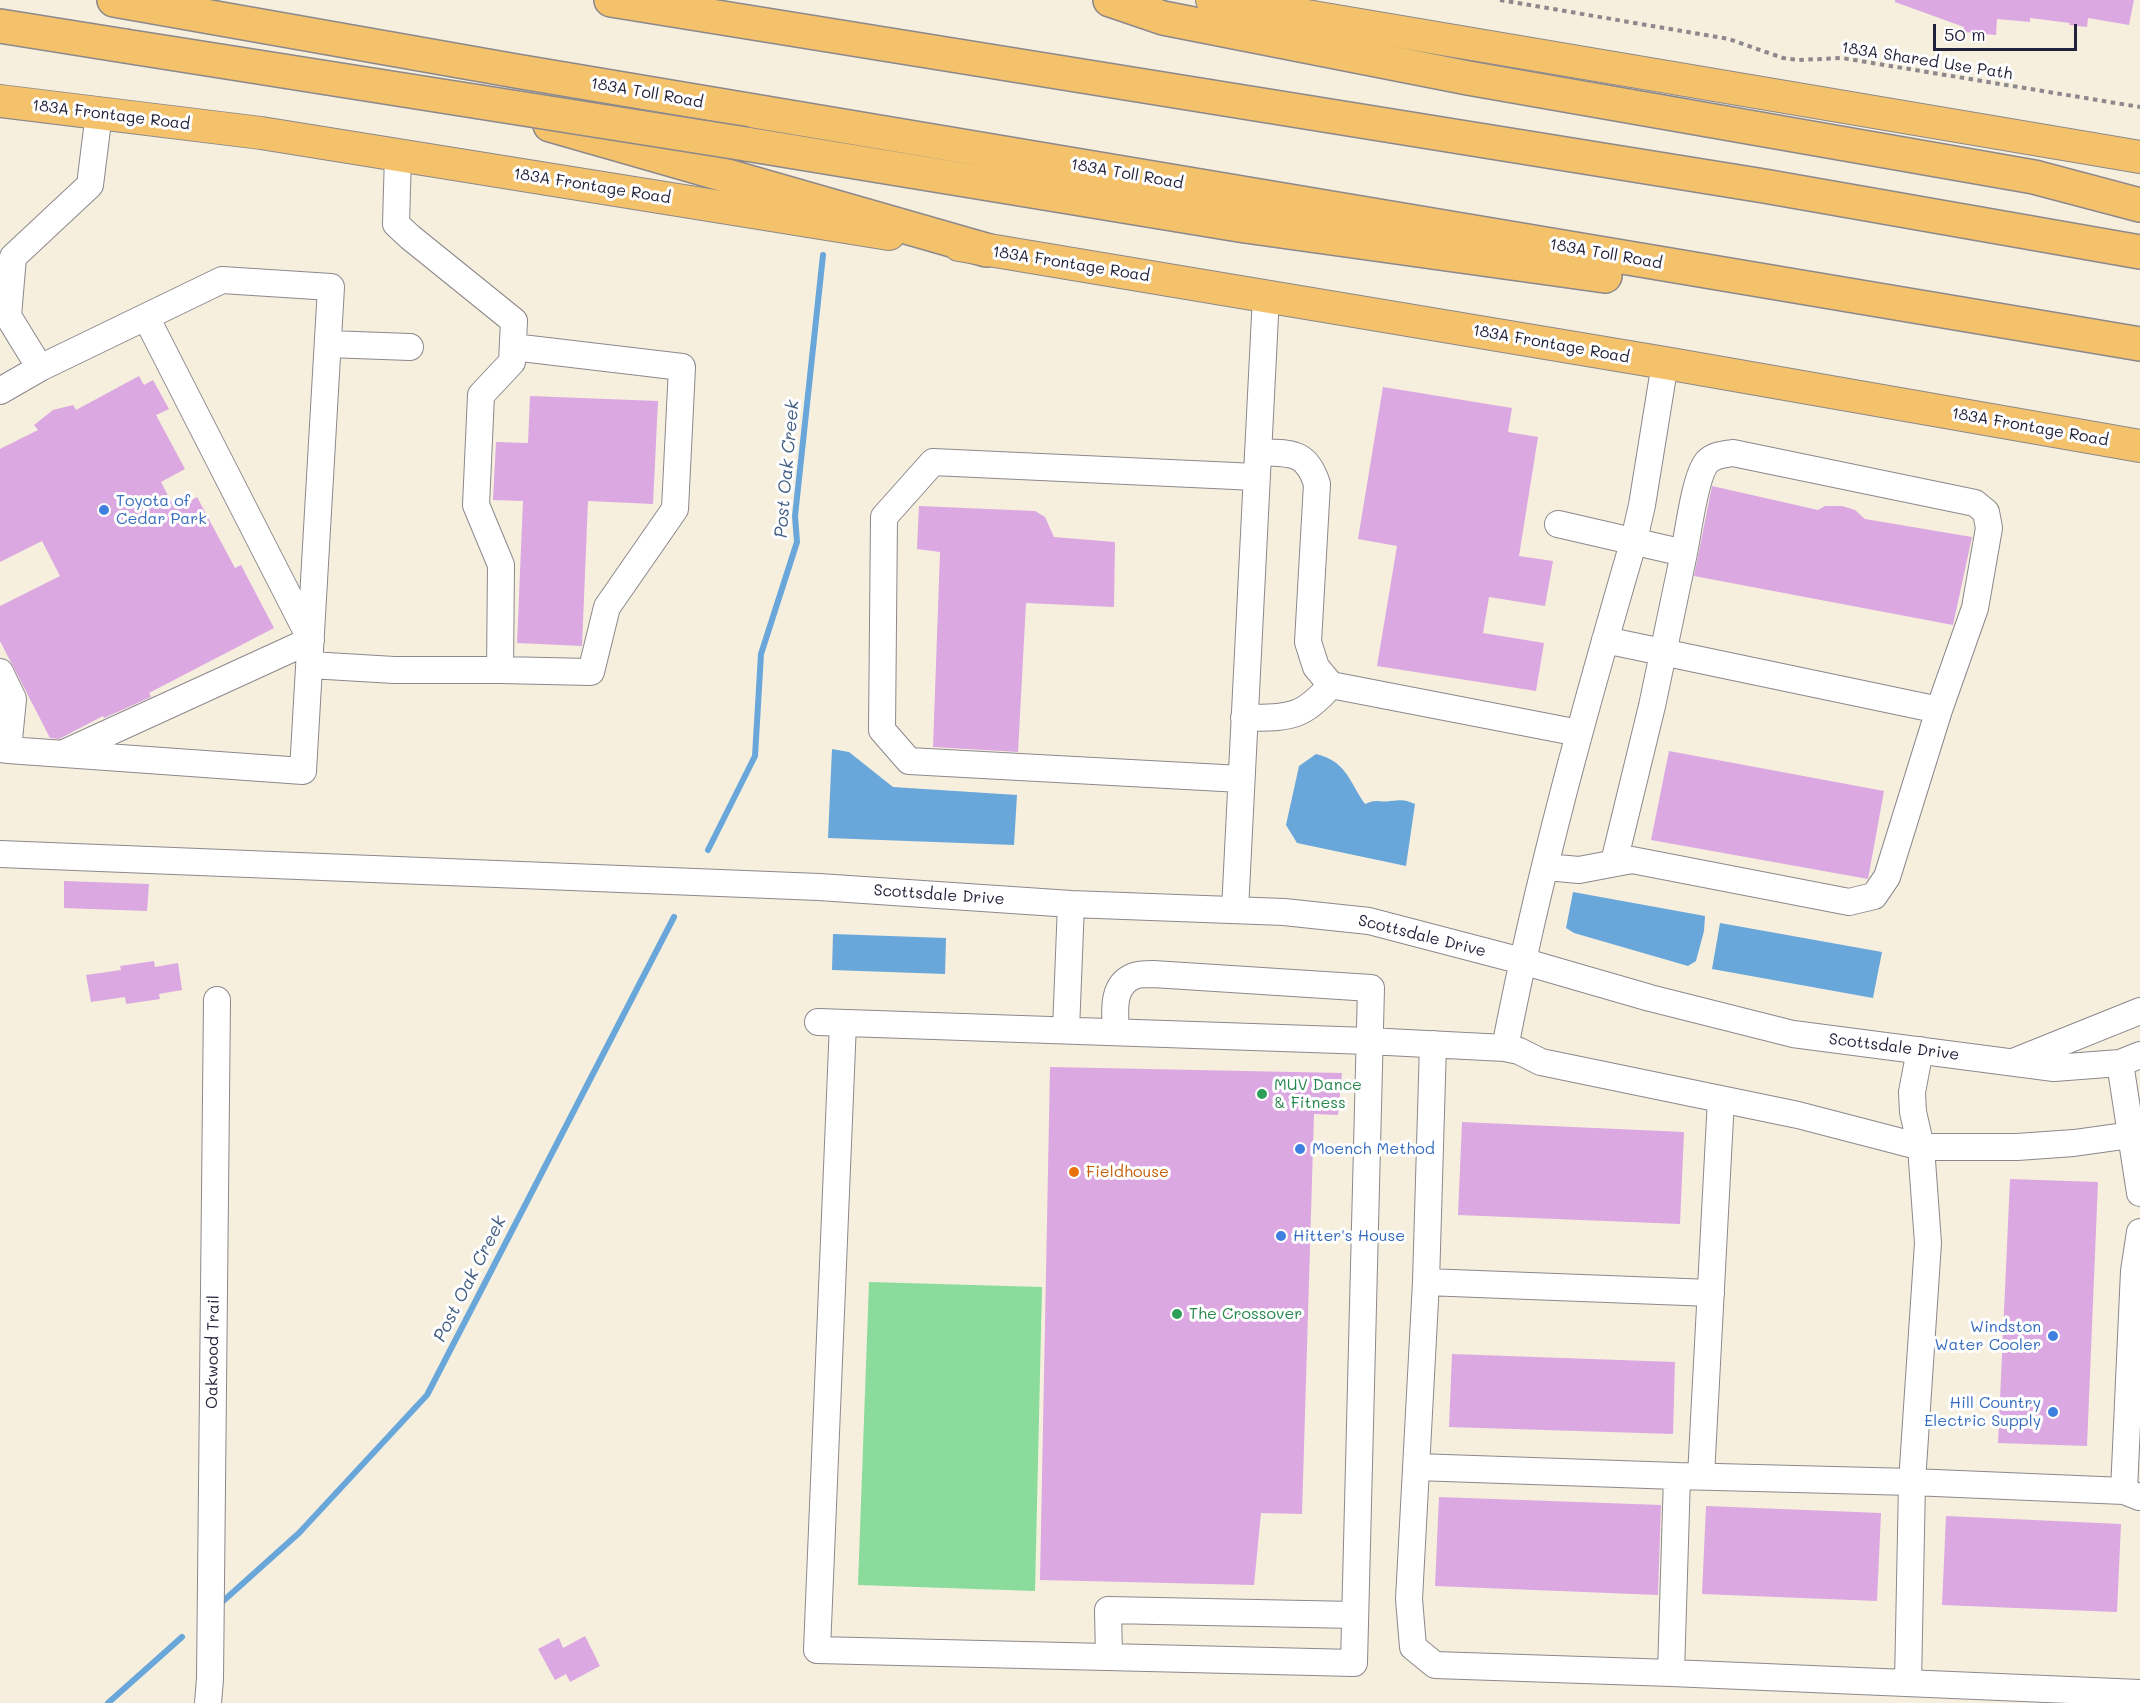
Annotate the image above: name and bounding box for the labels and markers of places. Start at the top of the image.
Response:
place label: Toyota of Cedar Park [116,491,207,529]
marker: Toyota of Cedar Park [97,503,111,517]
place label: MUV Dance & Fitness [1274,1075,1362,1113]
marker: MUV Dance & Fitness [1255,1087,1269,1101]
place label: Moench Method [1312,1139,1435,1159]
marker: Moench Method [1293,1142,1307,1156]
place label: Fieldhouse [1086,1162,1169,1182]
marker: Fieldhouse [1067,1165,1081,1179]
place label: Hitter's House [1293,1226,1405,1246]
marker: Hitter's House [1274,1229,1288,1243]
place label: The Crossover [1189,1304,1302,1324]
marker: The Crossover [1170,1307,1184,1321]
place label: Windston Water Cooler [1935,1317,2041,1355]
marker: Windston Water Cooler [2046,1329,2060,1343]
place label: Hill Country Electric Supply [1924,1393,2041,1431]
marker: Hill Country Electric Supply [2046,1405,2060,1419]

